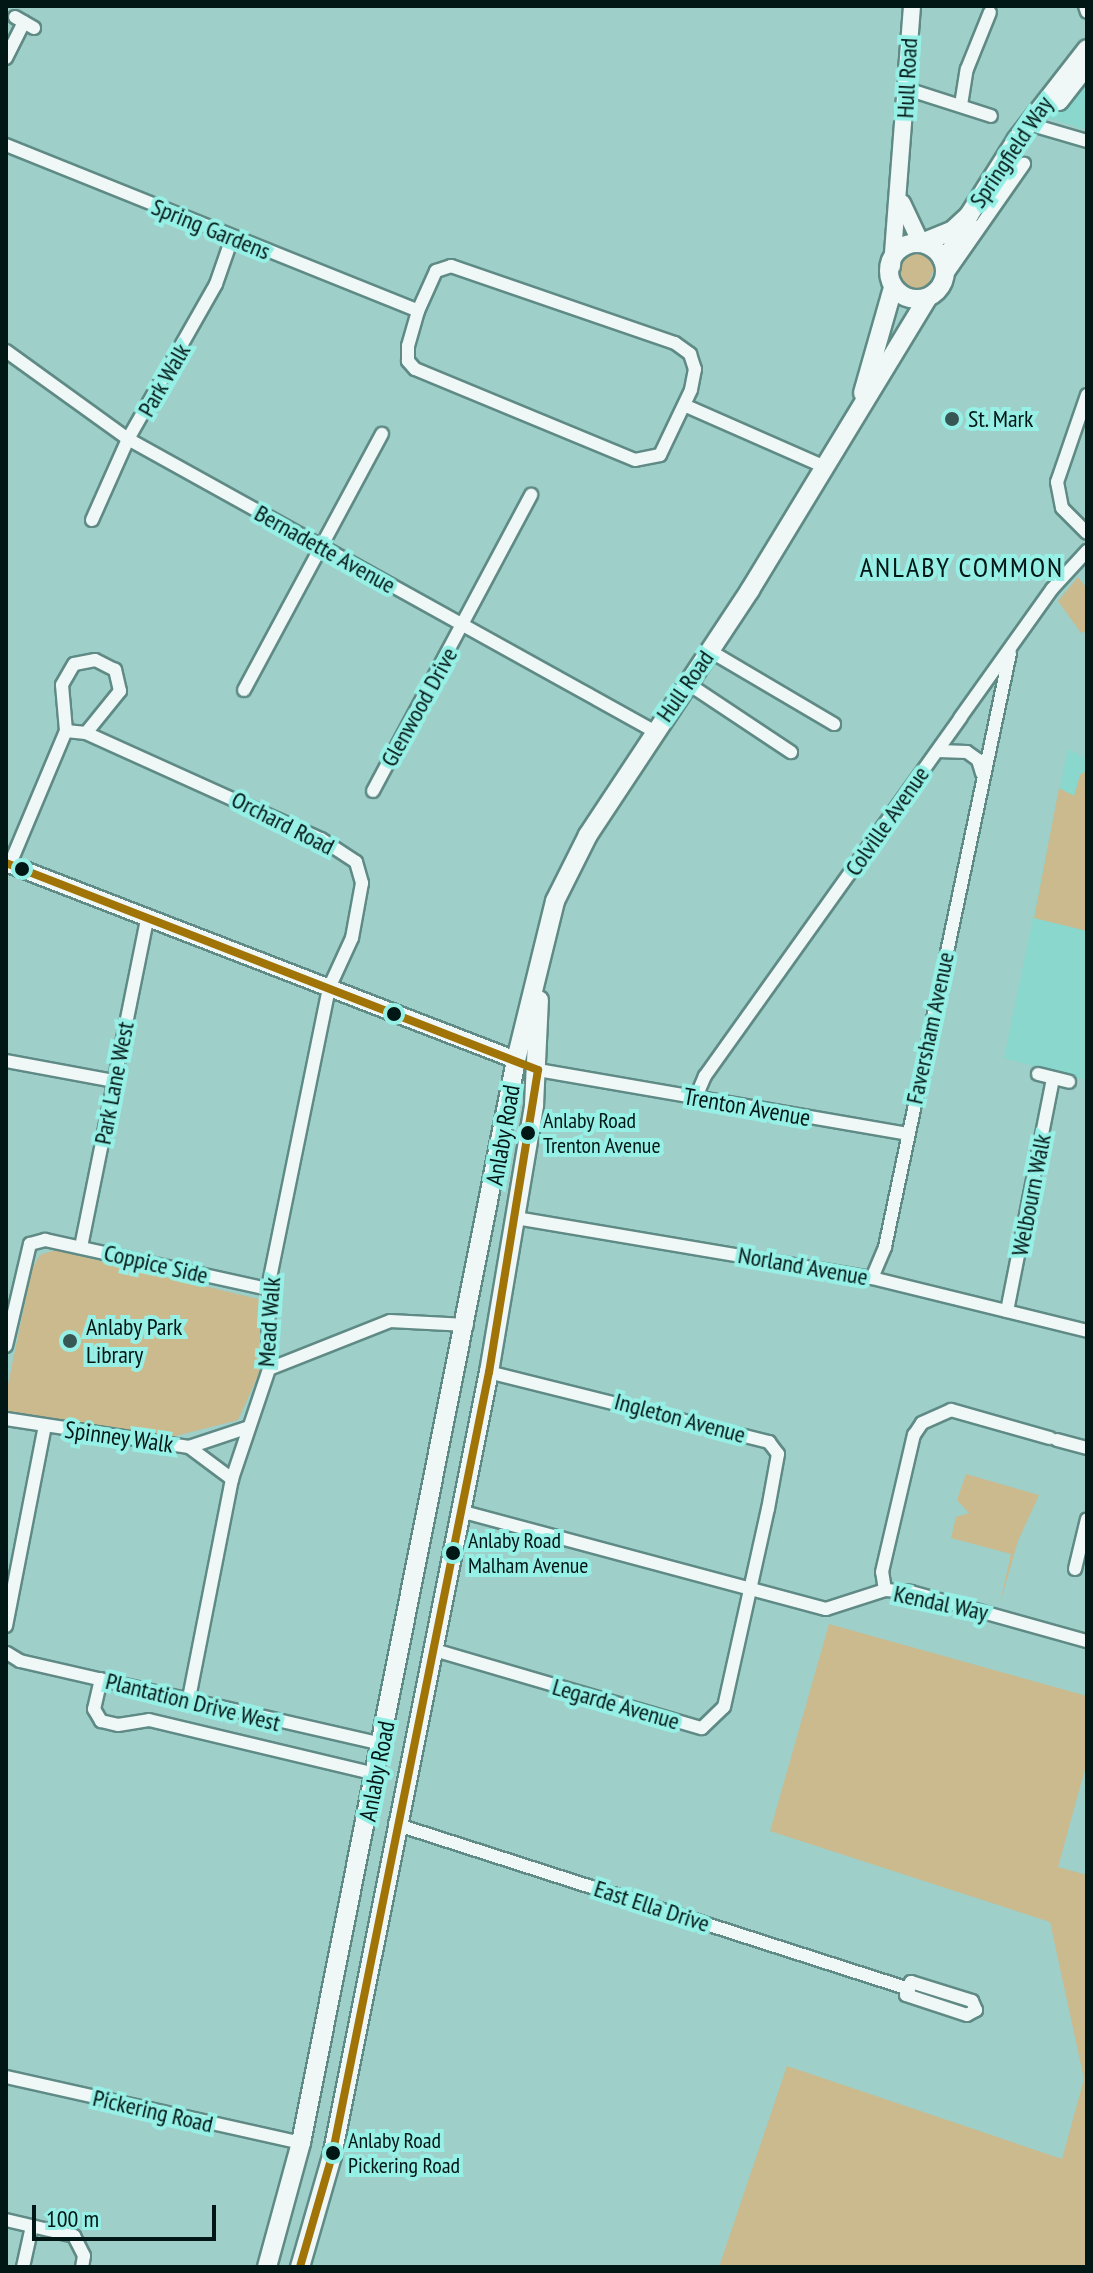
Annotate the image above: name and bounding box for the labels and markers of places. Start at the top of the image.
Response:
place label: St. Mark [968,405,1035,433]
marker: St. Mark [943,410,961,428]
unlabelled marker [14,861,30,877]
unlabelled marker [386,1006,402,1022]
place label: Anlaby Road Trenton Avenue [543,1107,661,1158]
marker: Anlaby Road Trenton Avenue [520,1125,536,1141]
place label: Anlaby Park Library [86,1313,183,1369]
marker: Anlaby Park Library [61,1332,79,1350]
place label: Anlaby Road Malham Avenue [468,1527,589,1578]
marker: Anlaby Road Malham Avenue [445,1545,461,1561]
place label: Anlaby Road Pickering Road [348,2127,460,2178]
marker: Anlaby Road Pickering Road [325,2145,341,2161]

